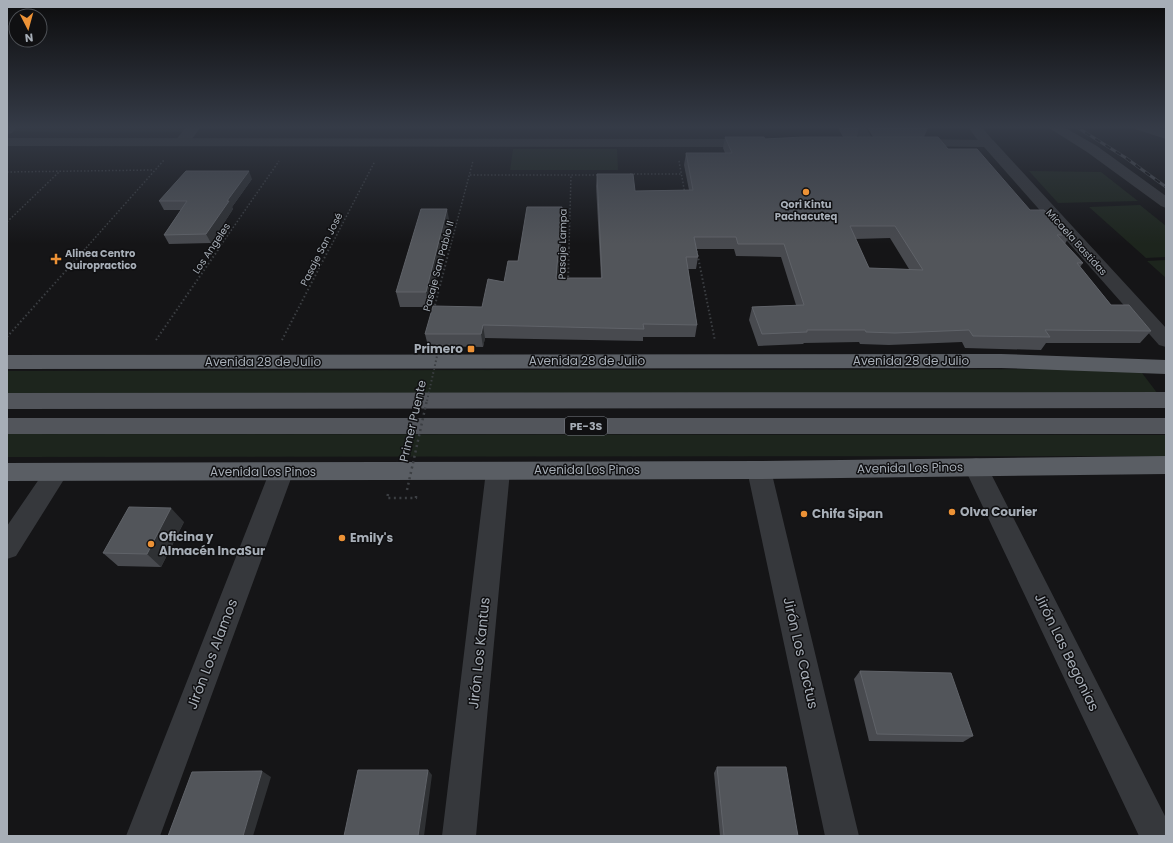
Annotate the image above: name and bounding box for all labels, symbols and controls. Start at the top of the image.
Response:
north arrow [8,8,48,48]
text: N [24,30,34,46]
marker: Qori Kintu Pachacuteq [801,187,811,197]
place label: Qori Kintu Pachacuteq [775,197,837,224]
street label: Micaela Bastidas [1043,206,1111,279]
street label: Pasaje Lampa [554,208,571,280]
street label: Pasaje San José [296,210,346,289]
street label: Pasaje San Pablo II [419,219,458,313]
street label: Los Angeles [189,220,234,277]
place label: Alinea Centro Quiropractico [65,246,137,273]
marker: Alinea Centro Quiropractico [50,253,62,265]
place label: Primero [414,340,463,357]
marker: Primero [466,344,476,354]
street label: Avenida 28 de Julio [529,352,646,369]
street label: Avenida 28 de Julio [853,352,970,369]
street label: Avenida 28 de Julio [205,353,322,370]
street label: Primer Puente [395,378,430,463]
road number: PE-3S [565,417,607,435]
street label: Avenida Los Pinos [857,458,963,477]
street label: Avenida Los Pinos [534,461,640,478]
street label: Avenida Los Pinos [210,463,316,480]
place label: Olva Courier [960,503,1037,520]
place label: Chifa Sipan [812,505,883,522]
marker: Olva Courier [947,507,957,517]
marker: Chifa Sipan [799,509,809,519]
place label: Oficina y Almacén IncaSur [159,528,265,559]
place label: Emily's [350,529,394,546]
marker: Emily's [337,533,347,543]
marker: Oficina y Almacén IncaSur [146,539,156,549]
street label: Jirón Las Begonias [1030,590,1104,714]
street label: Jirón Los Cactus [778,595,824,711]
street label: Jirón Los Alamos [182,596,242,712]
street label: Jirón Los Kantus [463,596,495,710]

